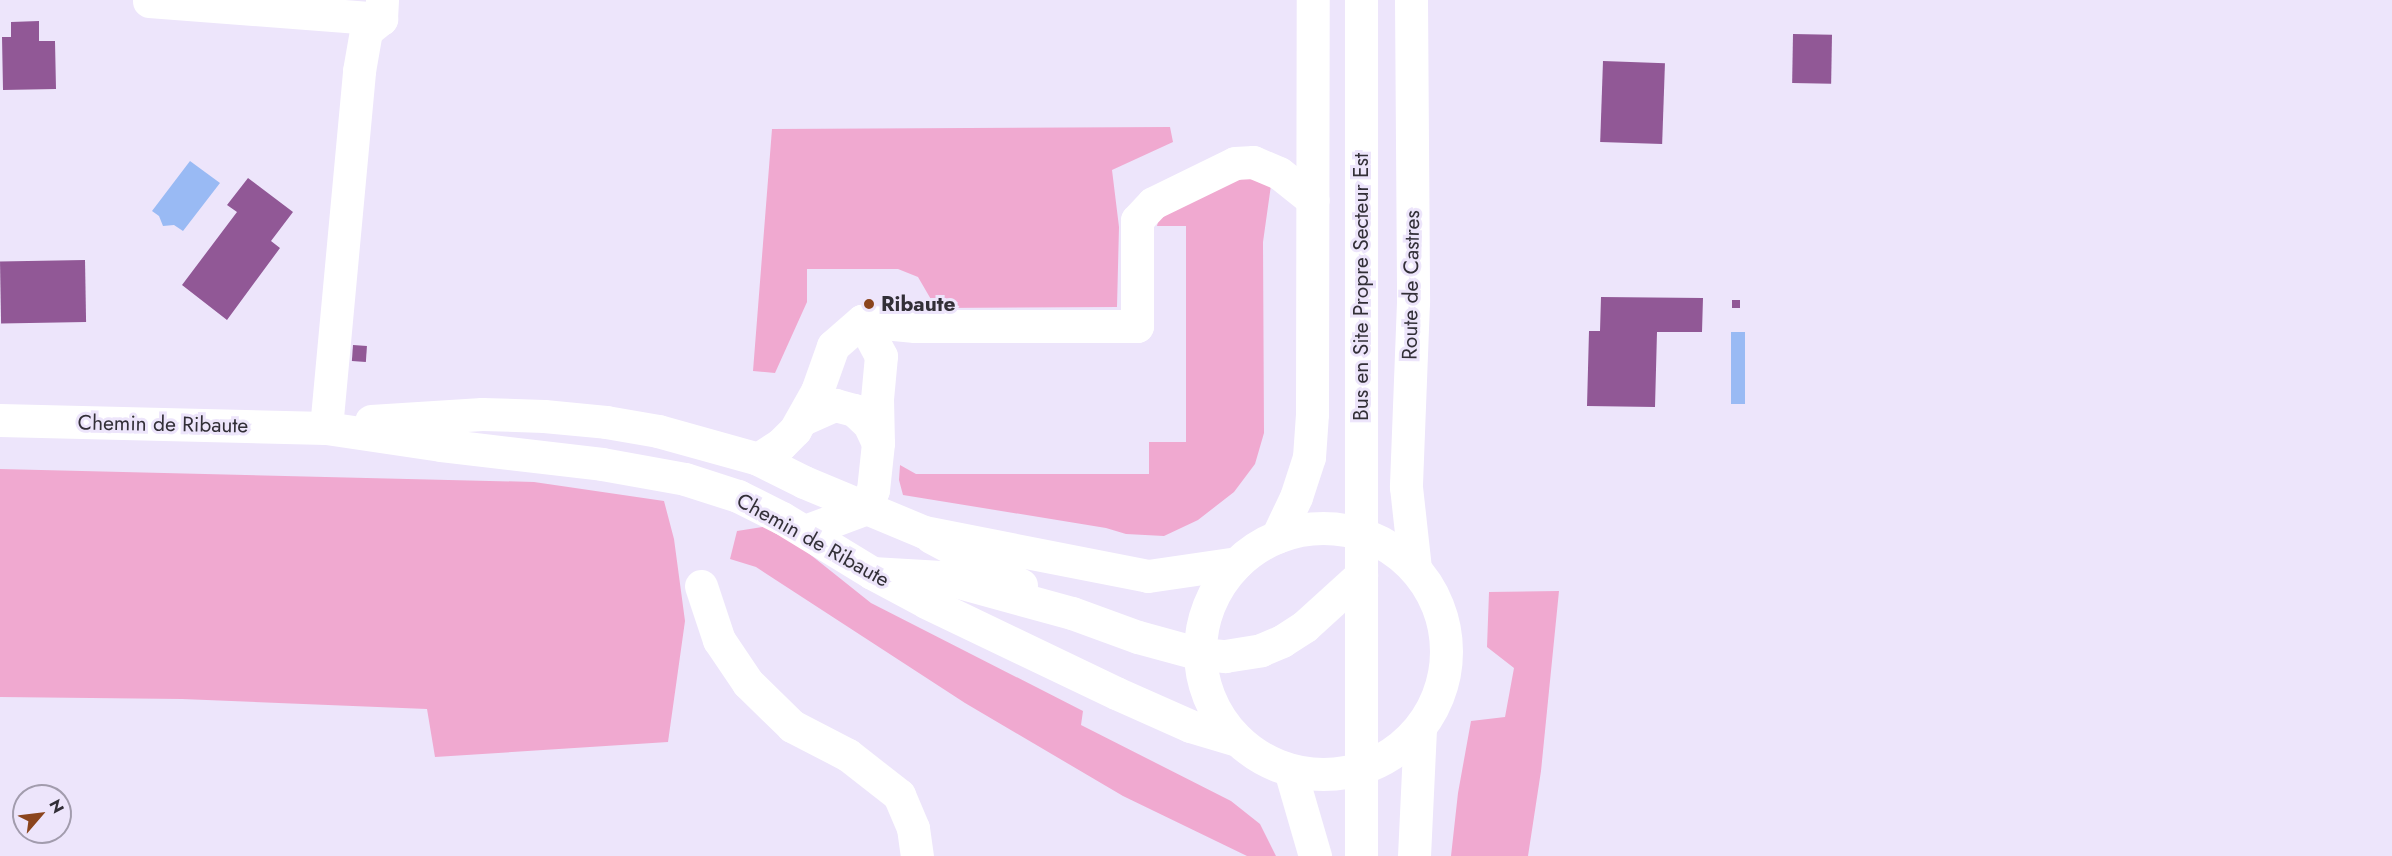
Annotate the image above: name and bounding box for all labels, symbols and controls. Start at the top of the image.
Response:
street label: Bus en Site Propre Secteur Est [1348,153,1374,421]
street label: Route de Castres [1397,210,1425,360]
place label: Ribaute [881,291,955,317]
marker: Ribaute [862,297,876,311]
street label: Chemin de Ribaute [77,410,249,438]
street label: Chemin de Ribaute [732,488,894,592]
north arrow [12,784,72,844]
text: N [43,795,70,817]

